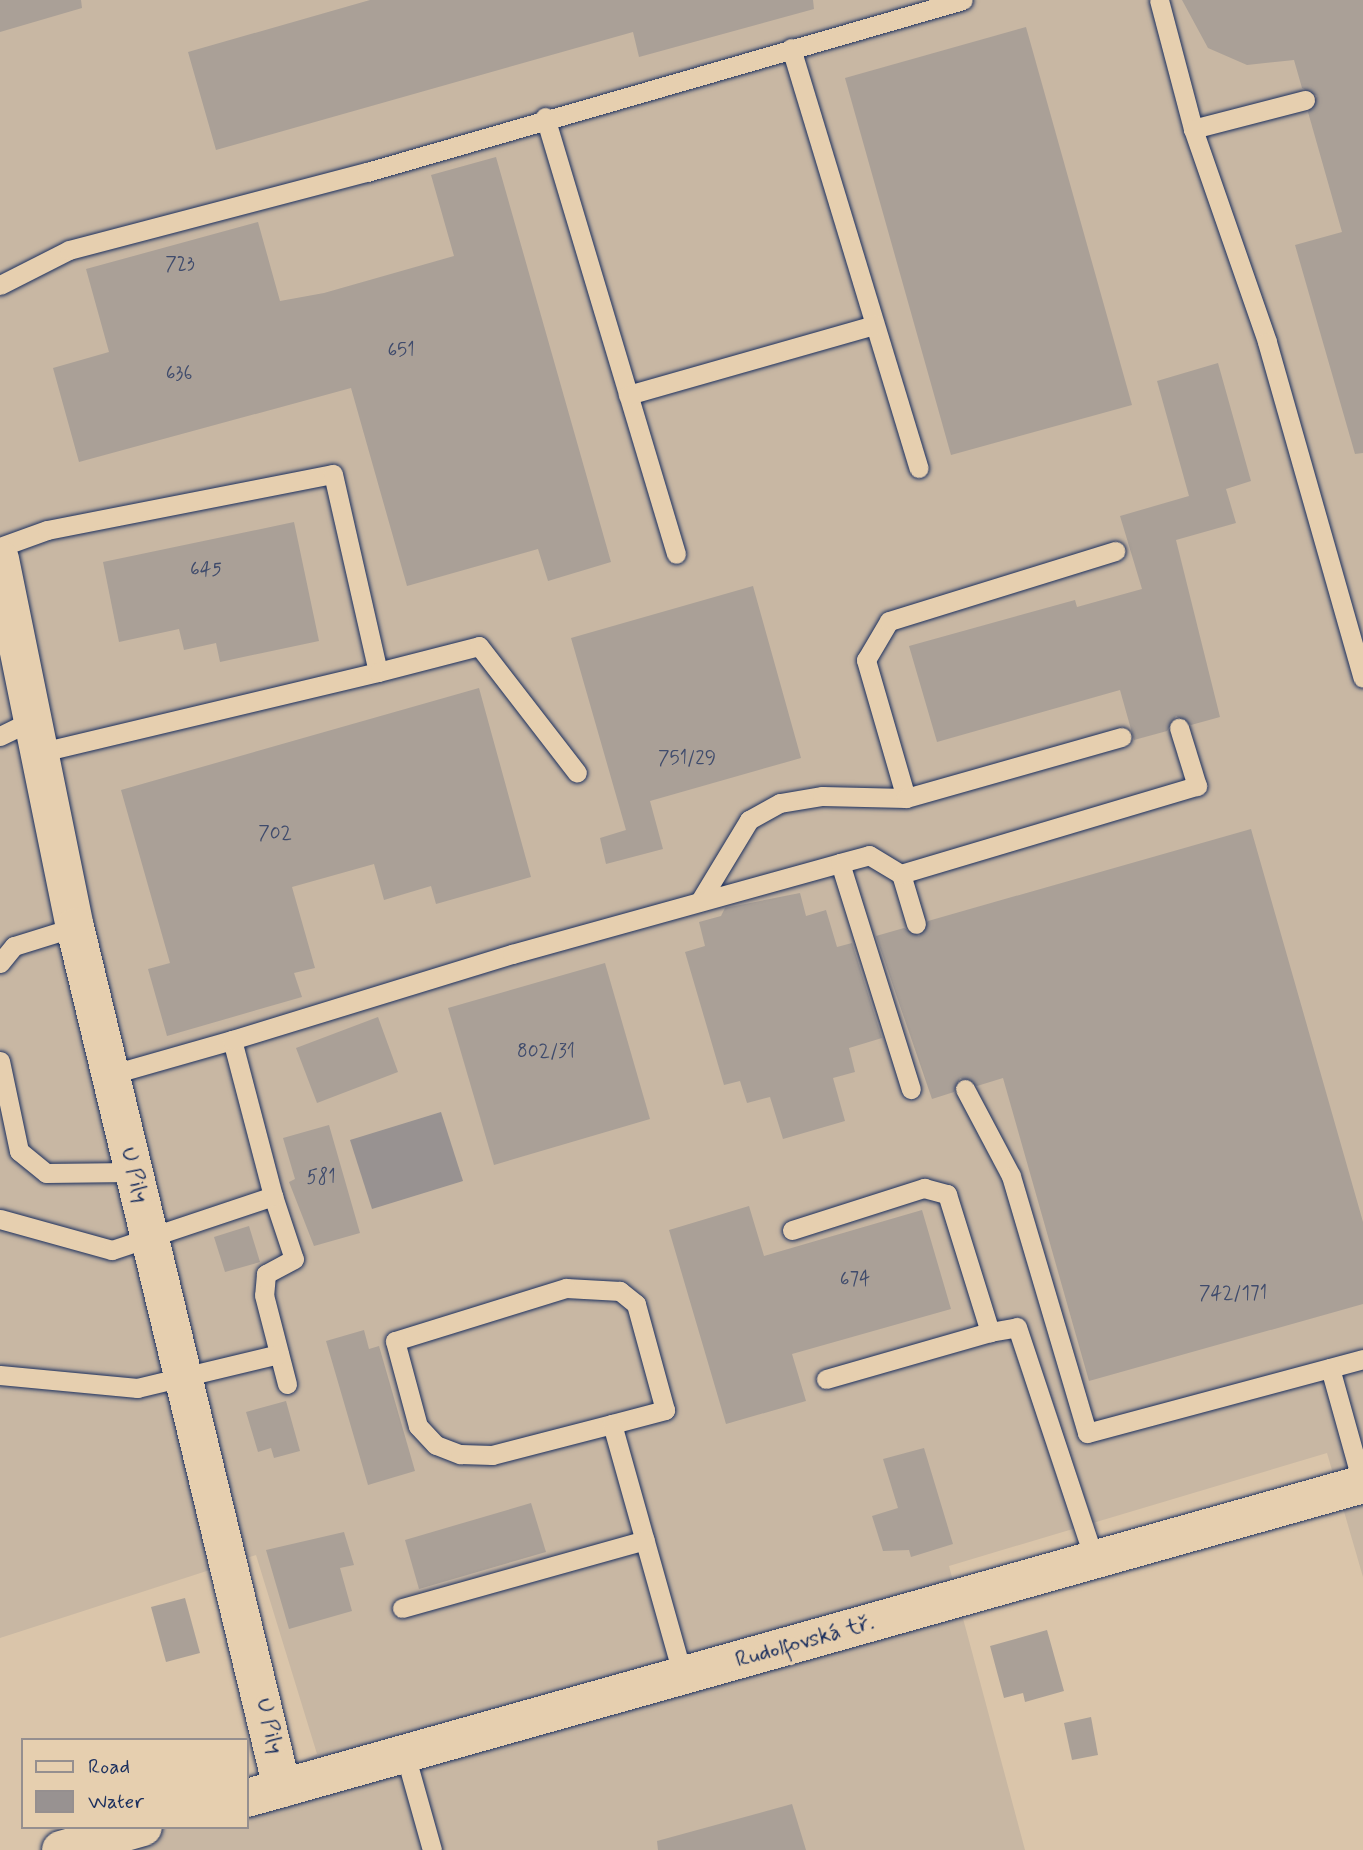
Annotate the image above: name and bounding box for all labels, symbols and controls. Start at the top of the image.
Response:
house number: 723 [165,254,195,276]
house number: 651 [387,340,415,362]
house number: 636 [166,363,192,385]
house number: 645 [190,559,222,581]
house number: 751/29 [658,748,716,770]
house number: 702 [258,823,292,845]
house number: 802/31 [517,1041,575,1063]
street label: U Pily [114,1145,154,1205]
house number: 581 [306,1167,336,1189]
house number: 674 [840,1269,870,1291]
house number: 742/171 [1199,1283,1267,1305]
street label: Rudolfovská tř. [732,1609,878,1675]
street label: U Pily [249,1696,289,1756]
legend [21,1738,248,1829]
text: Road [88,1753,130,1781]
text: Water [88,1788,144,1816]

